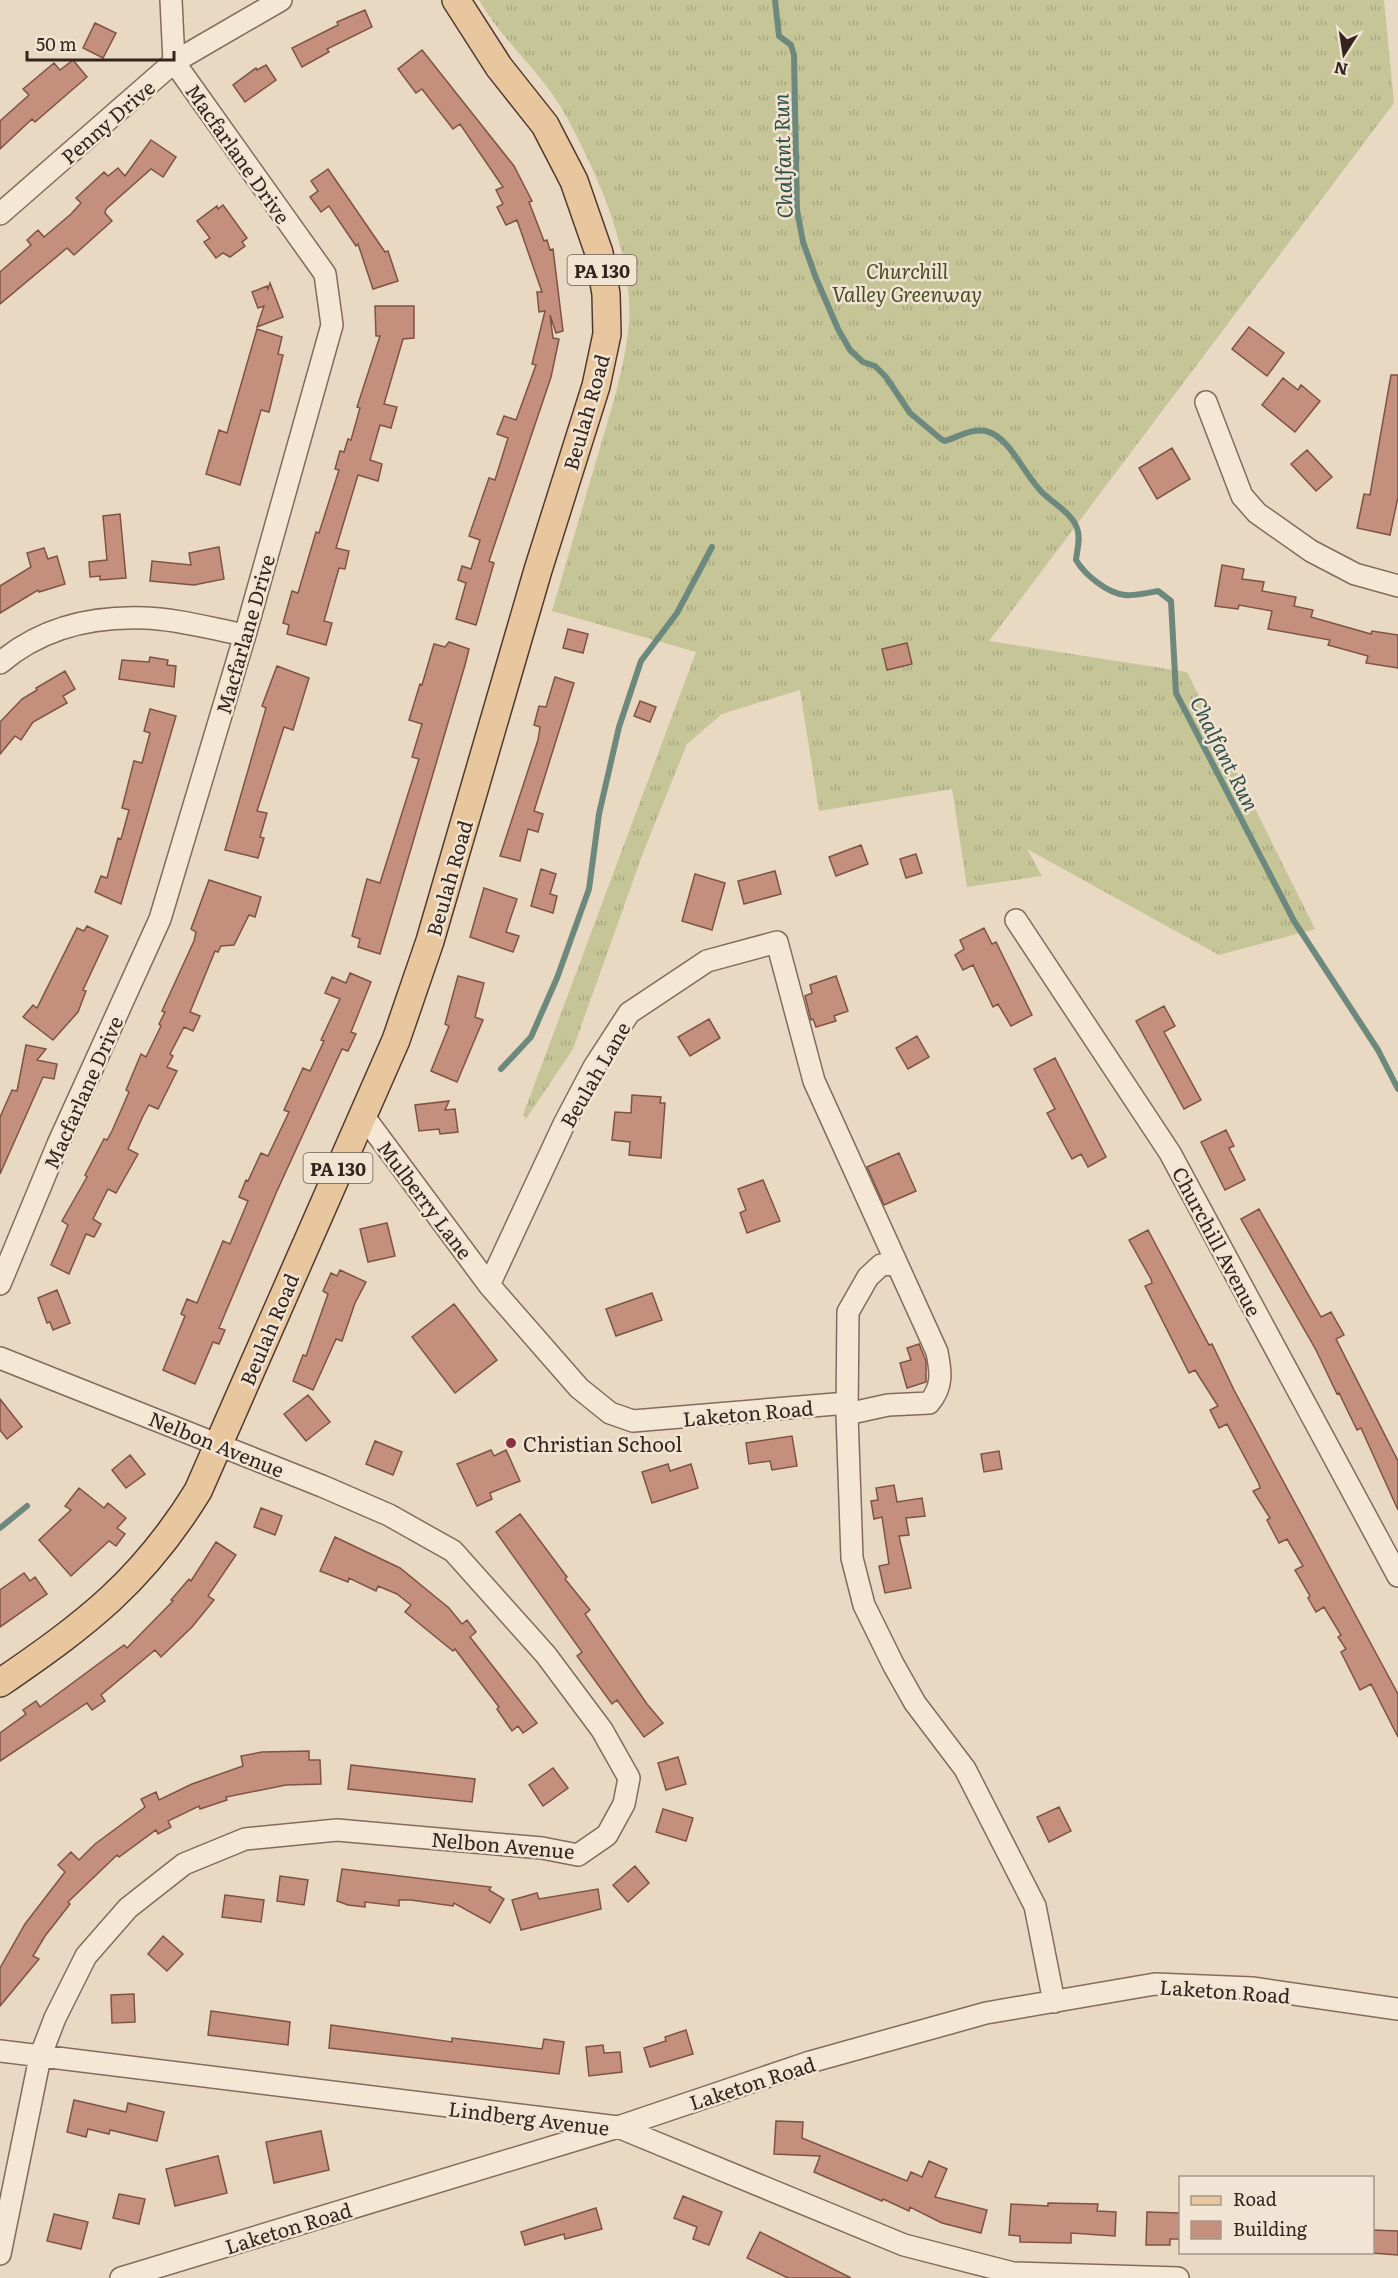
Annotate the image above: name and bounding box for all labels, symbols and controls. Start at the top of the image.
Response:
scale bar [27,24,174,62]
north arrow [1314,24,1374,84]
text: 50 m [36,30,77,57]
text: N [1332,57,1350,83]
street label: Penny Drive [54,72,160,170]
street label: Macfarlane Drive [179,77,299,229]
water label: Chalfant Run [763,92,799,219]
road number: PA 130 [568,255,636,285]
park label: Churchill Valley Greenway [832,255,982,308]
street label: Beulah Road [554,350,616,474]
street label: Macfarlane Drive [207,551,281,717]
water label: Chalfant Run [1184,690,1268,816]
street label: Beulah Road [417,816,479,940]
street label: Macfarlane Drive [35,1011,129,1173]
street label: Beulah Lane [552,1016,636,1132]
street label: Mulberry Lane [371,1133,481,1265]
road number: PA 130 [304,1153,372,1183]
street label: Churchill Avenue [1166,1161,1270,1321]
street label: Beulah Road [231,1268,305,1390]
street label: Laketon Road [682,1391,814,1433]
street label: Nelbon Avenue [145,1402,289,1484]
place label: Christian School [523,1428,682,1458]
marker: Christian School [504,1436,518,1450]
street label: Nelbon Avenue [430,1823,576,1865]
street label: Laketon Road [1159,1970,1291,2010]
street label: Laketon Road [685,2048,819,2116]
street label: Lindberg Avenue [447,2092,611,2142]
legend [1179,2176,1374,2254]
text: Road [1233,2185,1277,2212]
street label: Laketon Road [221,2194,355,2260]
text: Building [1233,2215,1308,2242]

